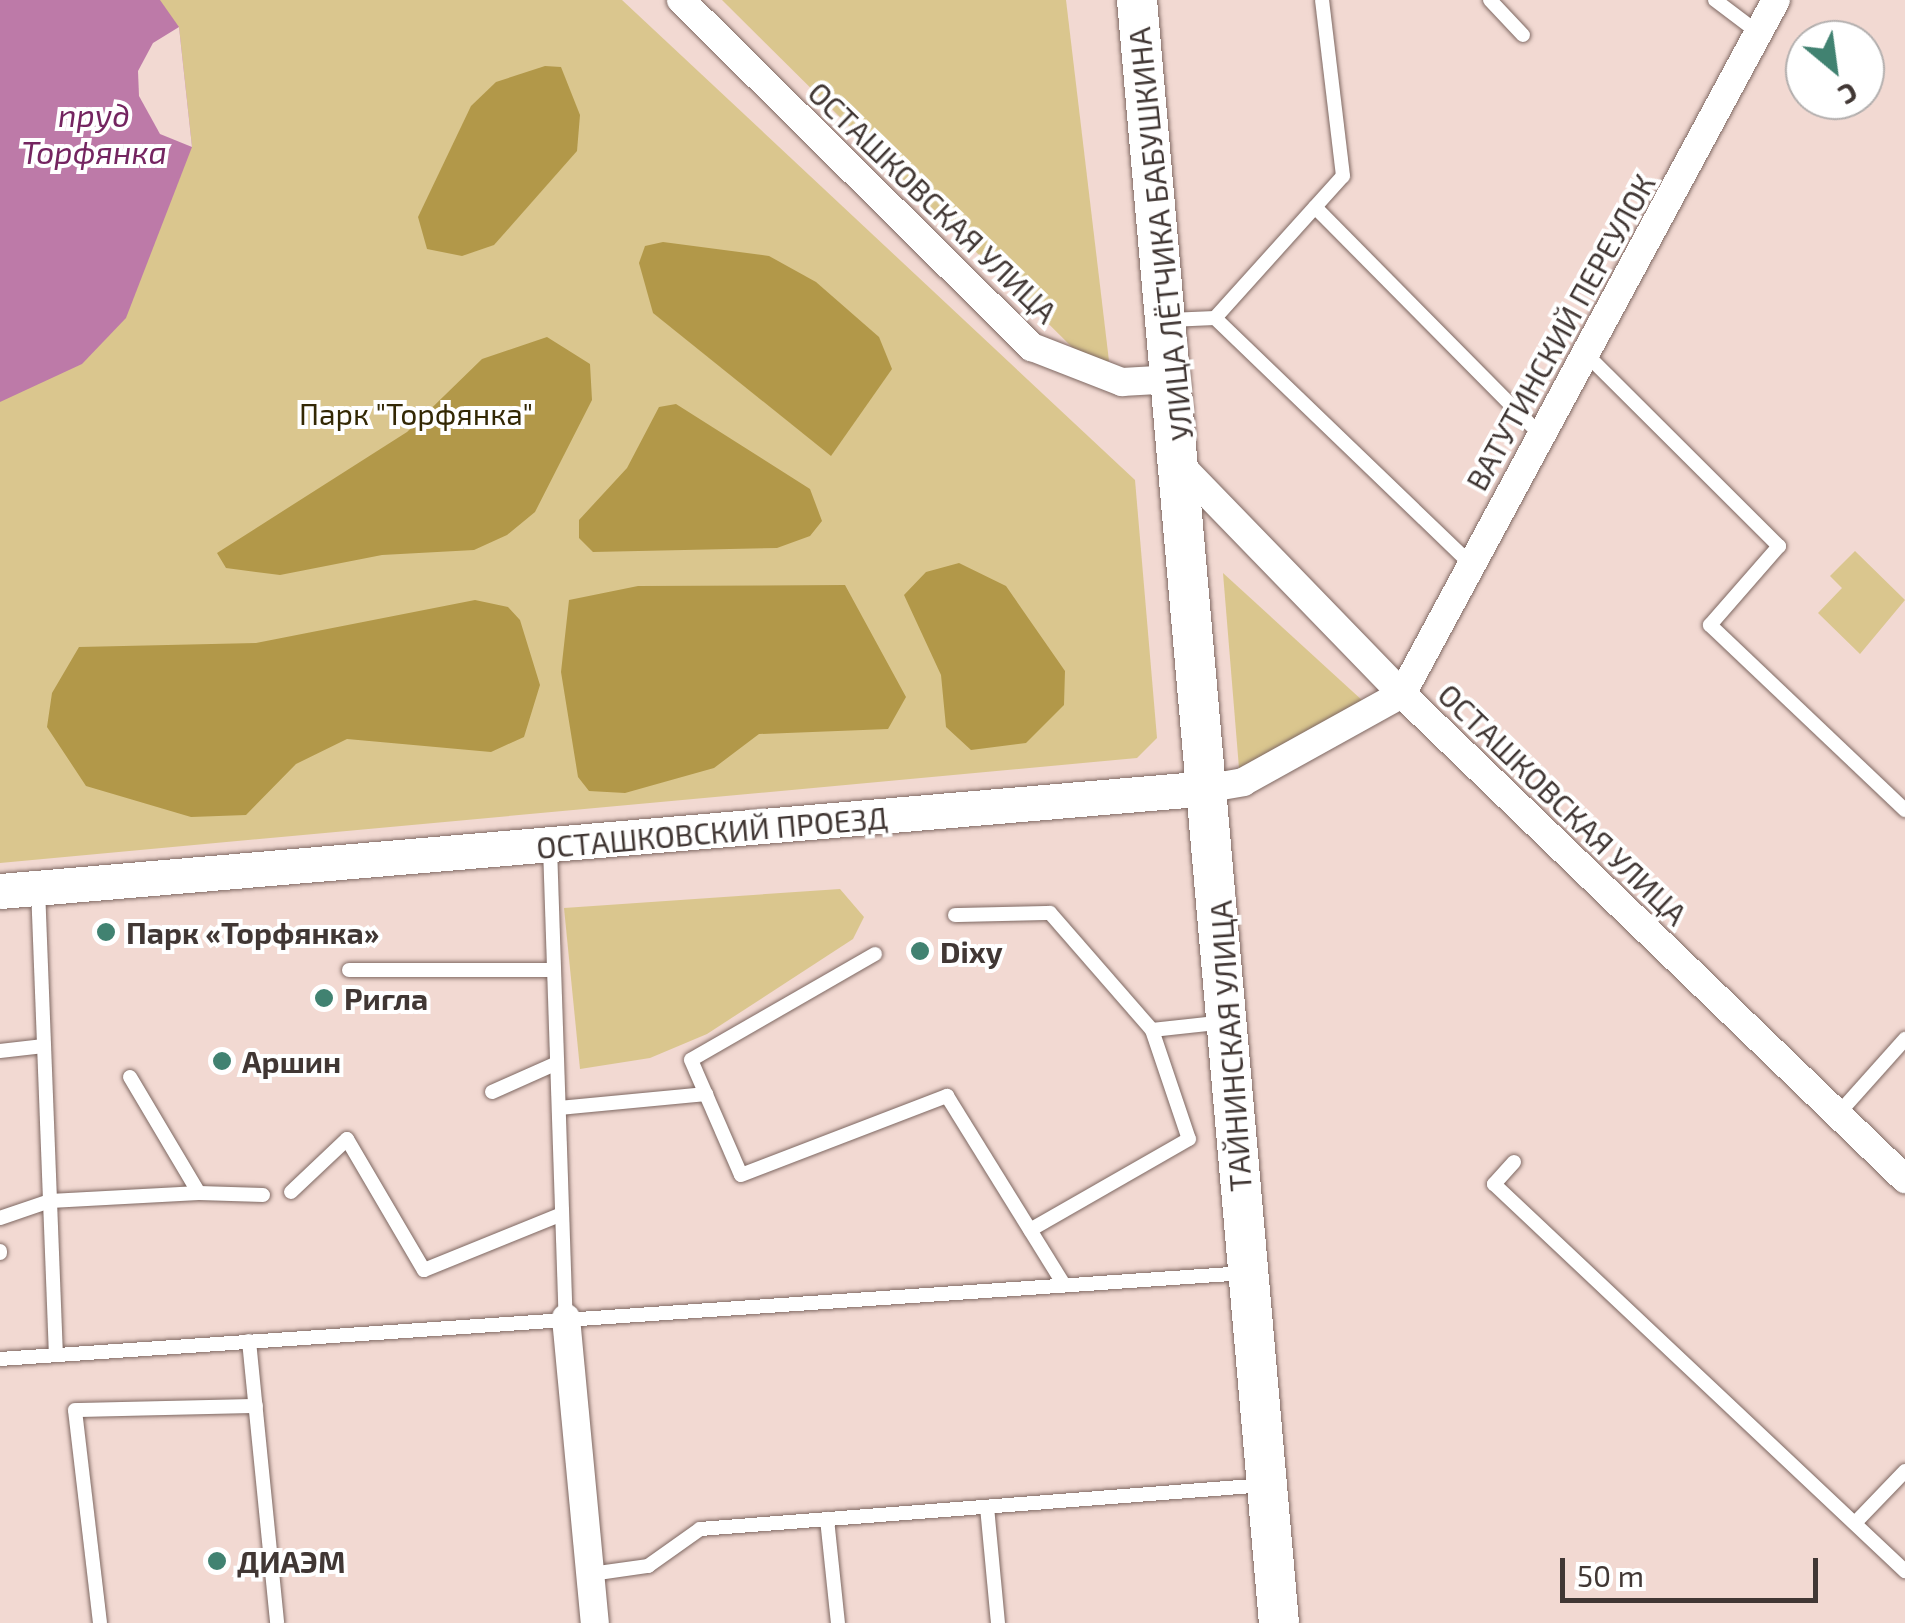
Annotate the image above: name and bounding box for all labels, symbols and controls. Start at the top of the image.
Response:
north arrow [1785,20,1885,120]
street label: УЛИЦА ЛЁТЧИКА БАБУШКИНА [1120,26,1200,442]
street label: ОСТАШКОВСКАЯ УЛИЦА [801,74,1065,330]
text: С [1833,76,1864,113]
water label: пруд Торфянка [21,96,167,171]
street label: ВАТУТИНСКИЙ ПЕРЕУЛОК [1458,168,1662,496]
park label: Парк "Торфянка" [299,395,533,431]
street label: ОСТАШКОВСКАЯ УЛИЦА [1431,676,1695,932]
street label: ОСТАШКОВСКИЙ ПРОЕЗД [535,799,889,865]
street label: ТАЙНИНСКАЯ УЛИЦА [1202,899,1258,1193]
place label: Парк «Торфянка» [126,914,379,950]
marker: Парк «Торфянка» [95,921,117,943]
place label: Dixy [940,933,1003,969]
marker: Dixy [909,940,931,962]
place label: Ригла [344,980,428,1016]
marker: Ригла [313,987,335,1009]
place label: Аршин [242,1043,341,1079]
marker: Аршин [211,1050,233,1072]
scale bar [1565,1538,1822,1600]
place label: ДИАЭМ [237,1543,345,1579]
marker: ДИАЭМ [206,1550,228,1572]
text: 50 m [1577,1557,1644,1593]

